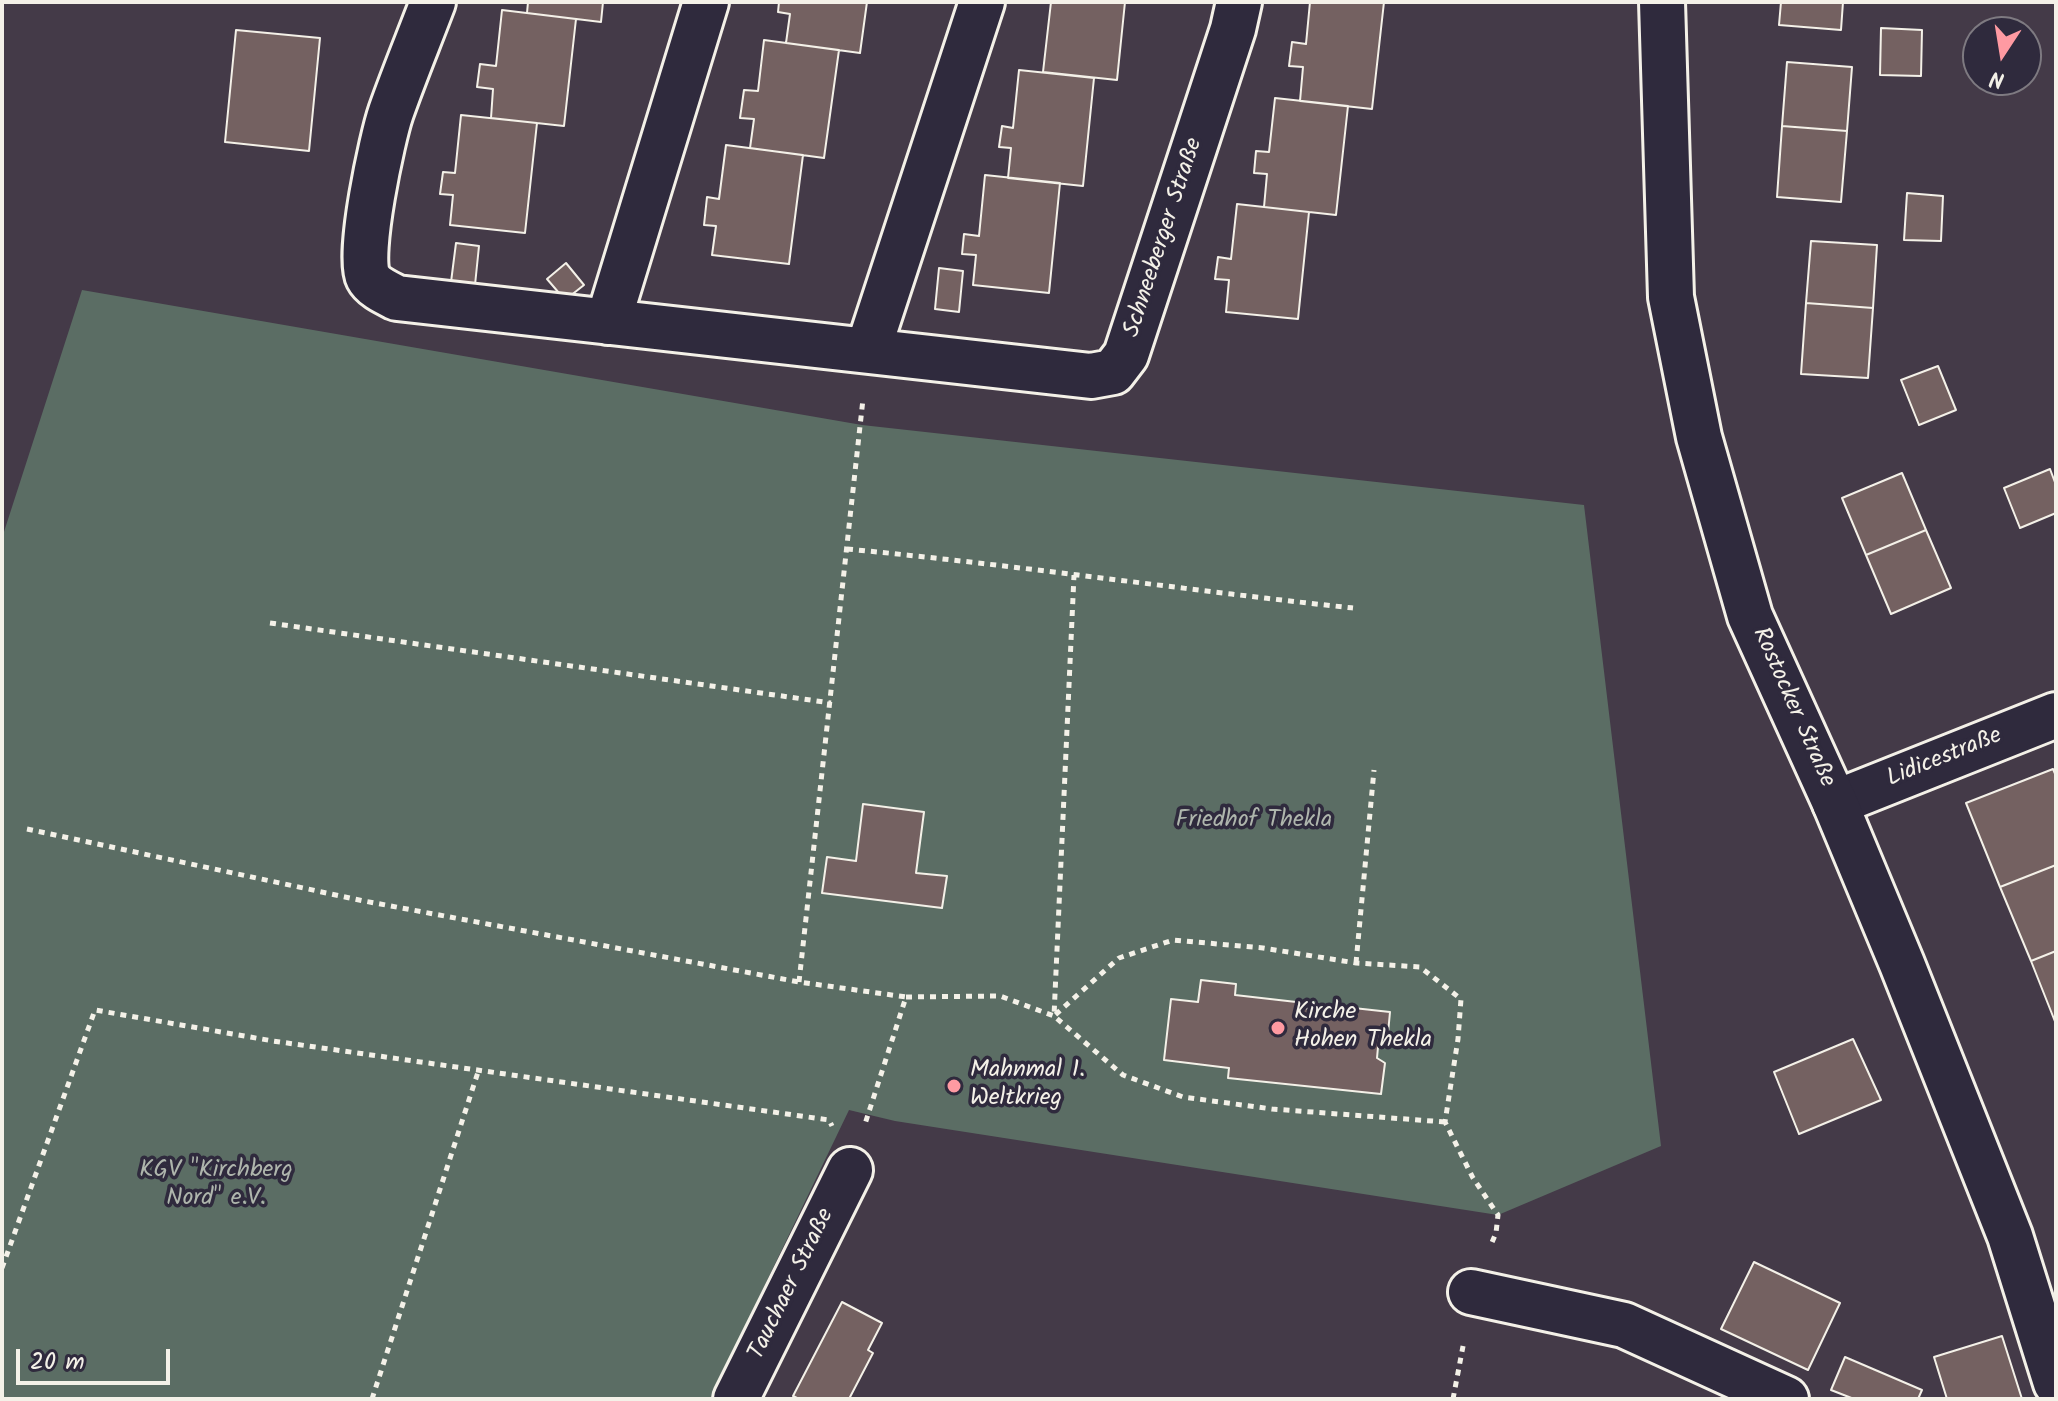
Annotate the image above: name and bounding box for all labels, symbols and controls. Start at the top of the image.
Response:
north arrow [1962,16,2042,96]
text: N [1987,59,2008,97]
street label: Schneeberger Straße [1119,135,1211,341]
street label: Rostocker Straße [1744,624,1840,792]
street label: Lidicestraße [1883,723,2007,795]
park label: Friedhof Thekla [1176,808,1332,836]
place label: Kirche Hohen Thekla [1294,1000,1432,1056]
marker: Kirche Hohen Thekla [1269,1019,1287,1037]
place label: Mahnmal 1. Weltkrieg [970,1058,1085,1114]
marker: Mahnmal 1. Weltkrieg [945,1077,963,1095]
park label: KGV "Kirchberg Nord" e.V. [139,1158,293,1214]
street label: Tauchaer Straße [744,1205,842,1365]
scale bar [20,1333,174,1383]
text: 20 m [30,1343,85,1382]

